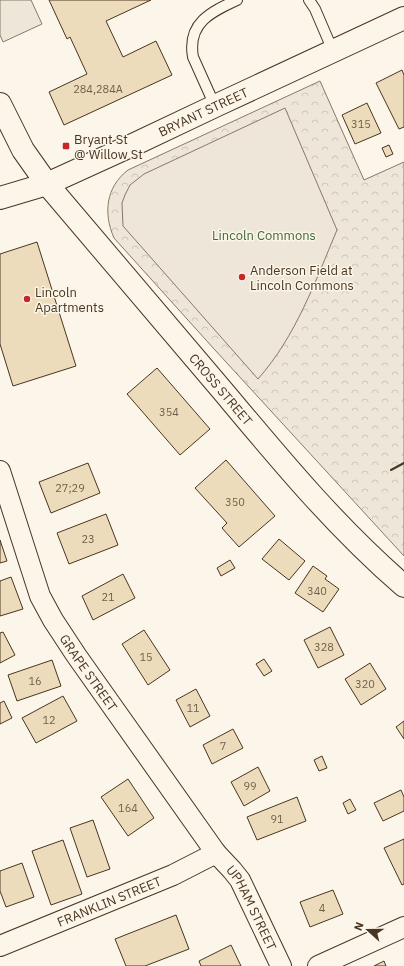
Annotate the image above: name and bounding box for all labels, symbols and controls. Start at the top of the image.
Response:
house number: 284,284A [73,82,123,96]
street label: BRYANT STREET [156,84,251,141]
house number: 315 [351,117,371,131]
place label: Bryant St @ Willow St [74,131,143,163]
marker: Bryant St @ Willow St [61,141,71,151]
park label: Lincoln Commons [212,227,316,244]
place label: Anderson Field at Lincoln Commons [250,262,354,294]
marker: Anderson Field at Lincoln Commons [237,272,247,282]
place label: Lincoln Apartments [35,284,104,316]
marker: Lincoln Apartments [22,294,32,304]
street label: CROSS STREET [185,350,256,430]
house number: 354 [159,405,179,419]
house number: 27;29 [55,481,85,495]
house number: 350 [225,495,245,509]
house number: 23 [81,532,95,546]
house number: 340 [307,584,327,598]
house number: 21 [101,590,115,604]
street label: GRAPE STREET [56,631,121,715]
house number: 328 [314,640,334,654]
house number: 15 [139,650,153,664]
house number: 16 [28,674,42,688]
house number: 320 [355,677,375,691]
house number: 11 [186,701,200,715]
house number: 12 [42,713,56,727]
house number: 7 [220,739,226,753]
house number: 99 [243,779,257,793]
house number: 164 [118,801,138,815]
house number: 91 [270,812,284,826]
street label: UPHAM STREET [222,862,281,954]
street label: FRANKLIN STREET [55,872,165,931]
house number: 4 [319,901,326,915]
north arrow [348,910,388,950]
text: N [351,920,367,933]

